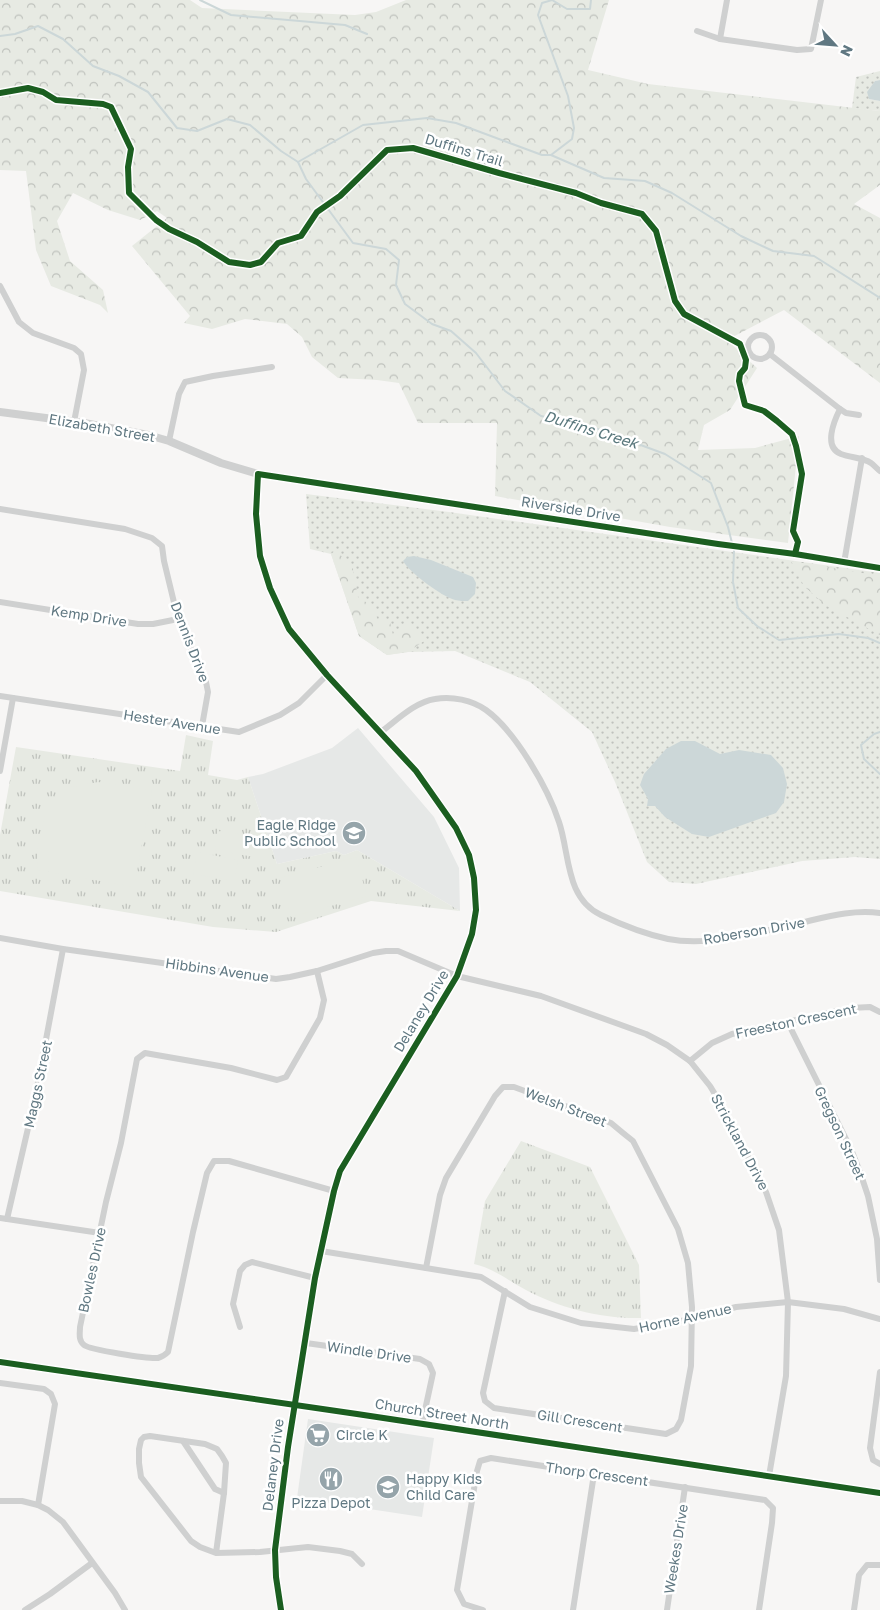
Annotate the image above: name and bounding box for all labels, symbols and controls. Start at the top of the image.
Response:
north arrow [810,20,860,70]
text: N [837,42,857,59]
street label: Duffins Trail [423,130,505,169]
water label: Duffins Creek [542,406,642,452]
street label: Elizabeth Street [48,410,157,445]
street label: Riverside Drive [520,492,622,525]
street label: Dennis Drive [167,599,214,684]
street label: Kemp Drive [50,601,128,630]
street label: Hester Avenue [122,705,222,738]
place label: Eagle Ridge Public School [244,816,336,849]
school or university icon: Eagle Ridge Public School [341,820,367,846]
street label: Roberson Drive [702,913,806,948]
street label: Hibbins Avenue [164,954,270,985]
street label: Delaney Drive [389,967,452,1055]
street label: Freeston Crescent [734,999,858,1042]
street label: Maggs Street [20,1038,55,1129]
street label: Welsh Street [523,1083,610,1130]
street label: Gregson Street [811,1083,870,1182]
street label: Strickland Drive [708,1091,773,1193]
street label: Bowles Drive [74,1226,109,1314]
street label: Horne Avenue [637,1299,733,1336]
street label: Windle Drive [326,1337,412,1366]
street label: Church Street North [374,1395,510,1433]
street label: Gill Crescent [536,1405,624,1436]
street label: Delaney Drive [258,1418,287,1512]
supermarket icon: Circle K [305,1422,331,1448]
place label: Circle K [336,1426,388,1443]
street label: Thorp Crescent [545,1458,649,1489]
restaurant icon: Pizza Depot [318,1466,344,1492]
place label: Happy Kids Child Care [406,1470,482,1503]
school or university icon: Happy Kids Child Care [375,1474,401,1500]
place label: Pizza Depot [291,1494,371,1511]
street label: Weekes Drive [660,1503,691,1595]

